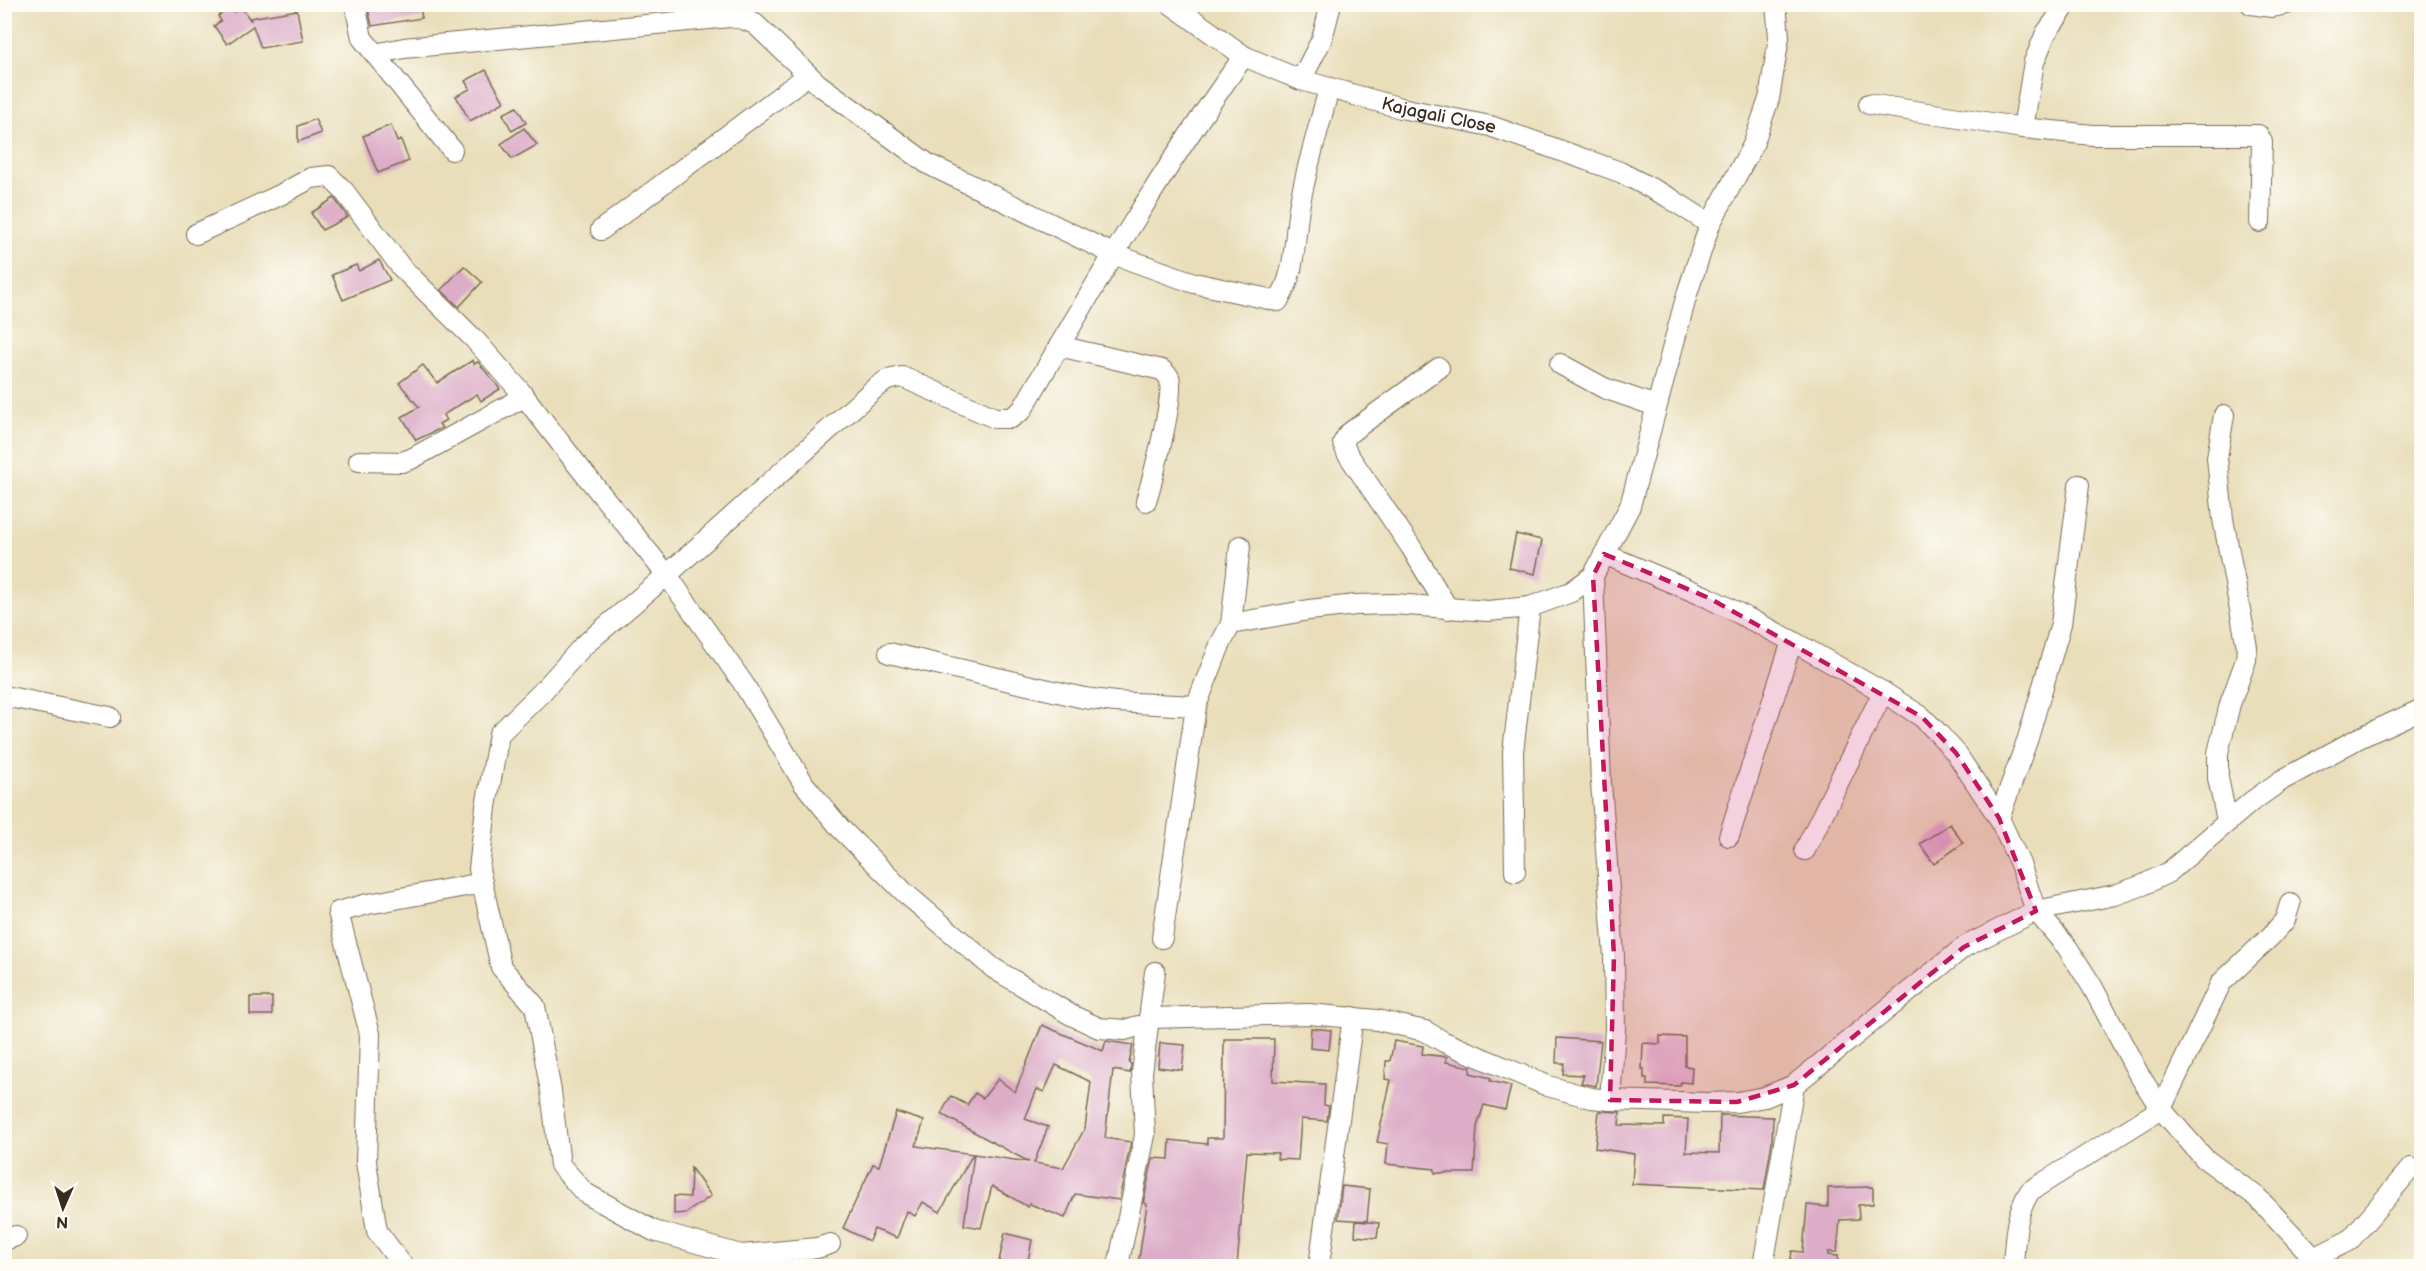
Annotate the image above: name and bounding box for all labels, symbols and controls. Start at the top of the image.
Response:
street label: Kajagali Close [1379,93,1499,138]
north arrow [33,1178,93,1238]
text: N [56,1212,69,1231]

